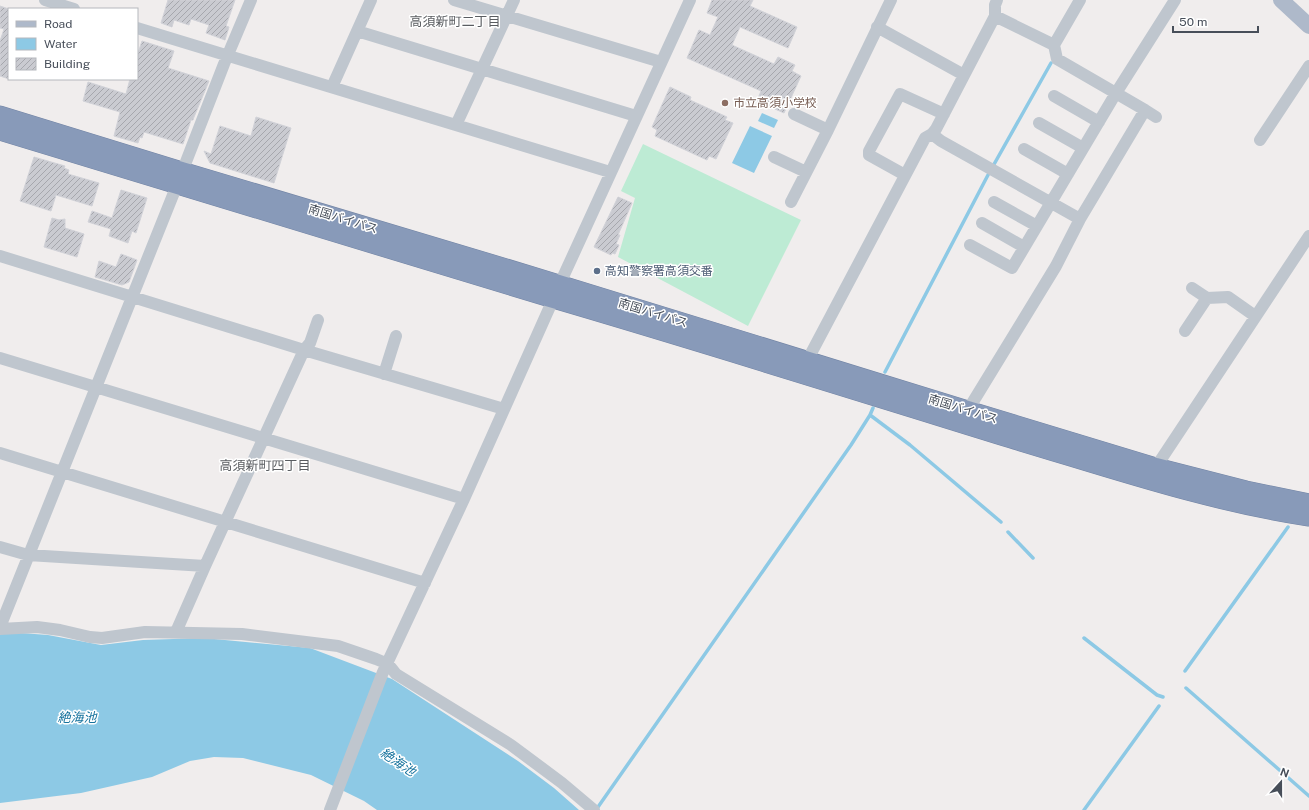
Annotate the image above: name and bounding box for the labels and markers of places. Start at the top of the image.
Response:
place label: 市立高須小学校 [733,96,817,110]
marker: 市立高須小学校 [720,98,730,108]
place label: 高知警察署高須交番 [605,264,713,278]
marker: 高知警察署高須交番 [592,266,602,276]

